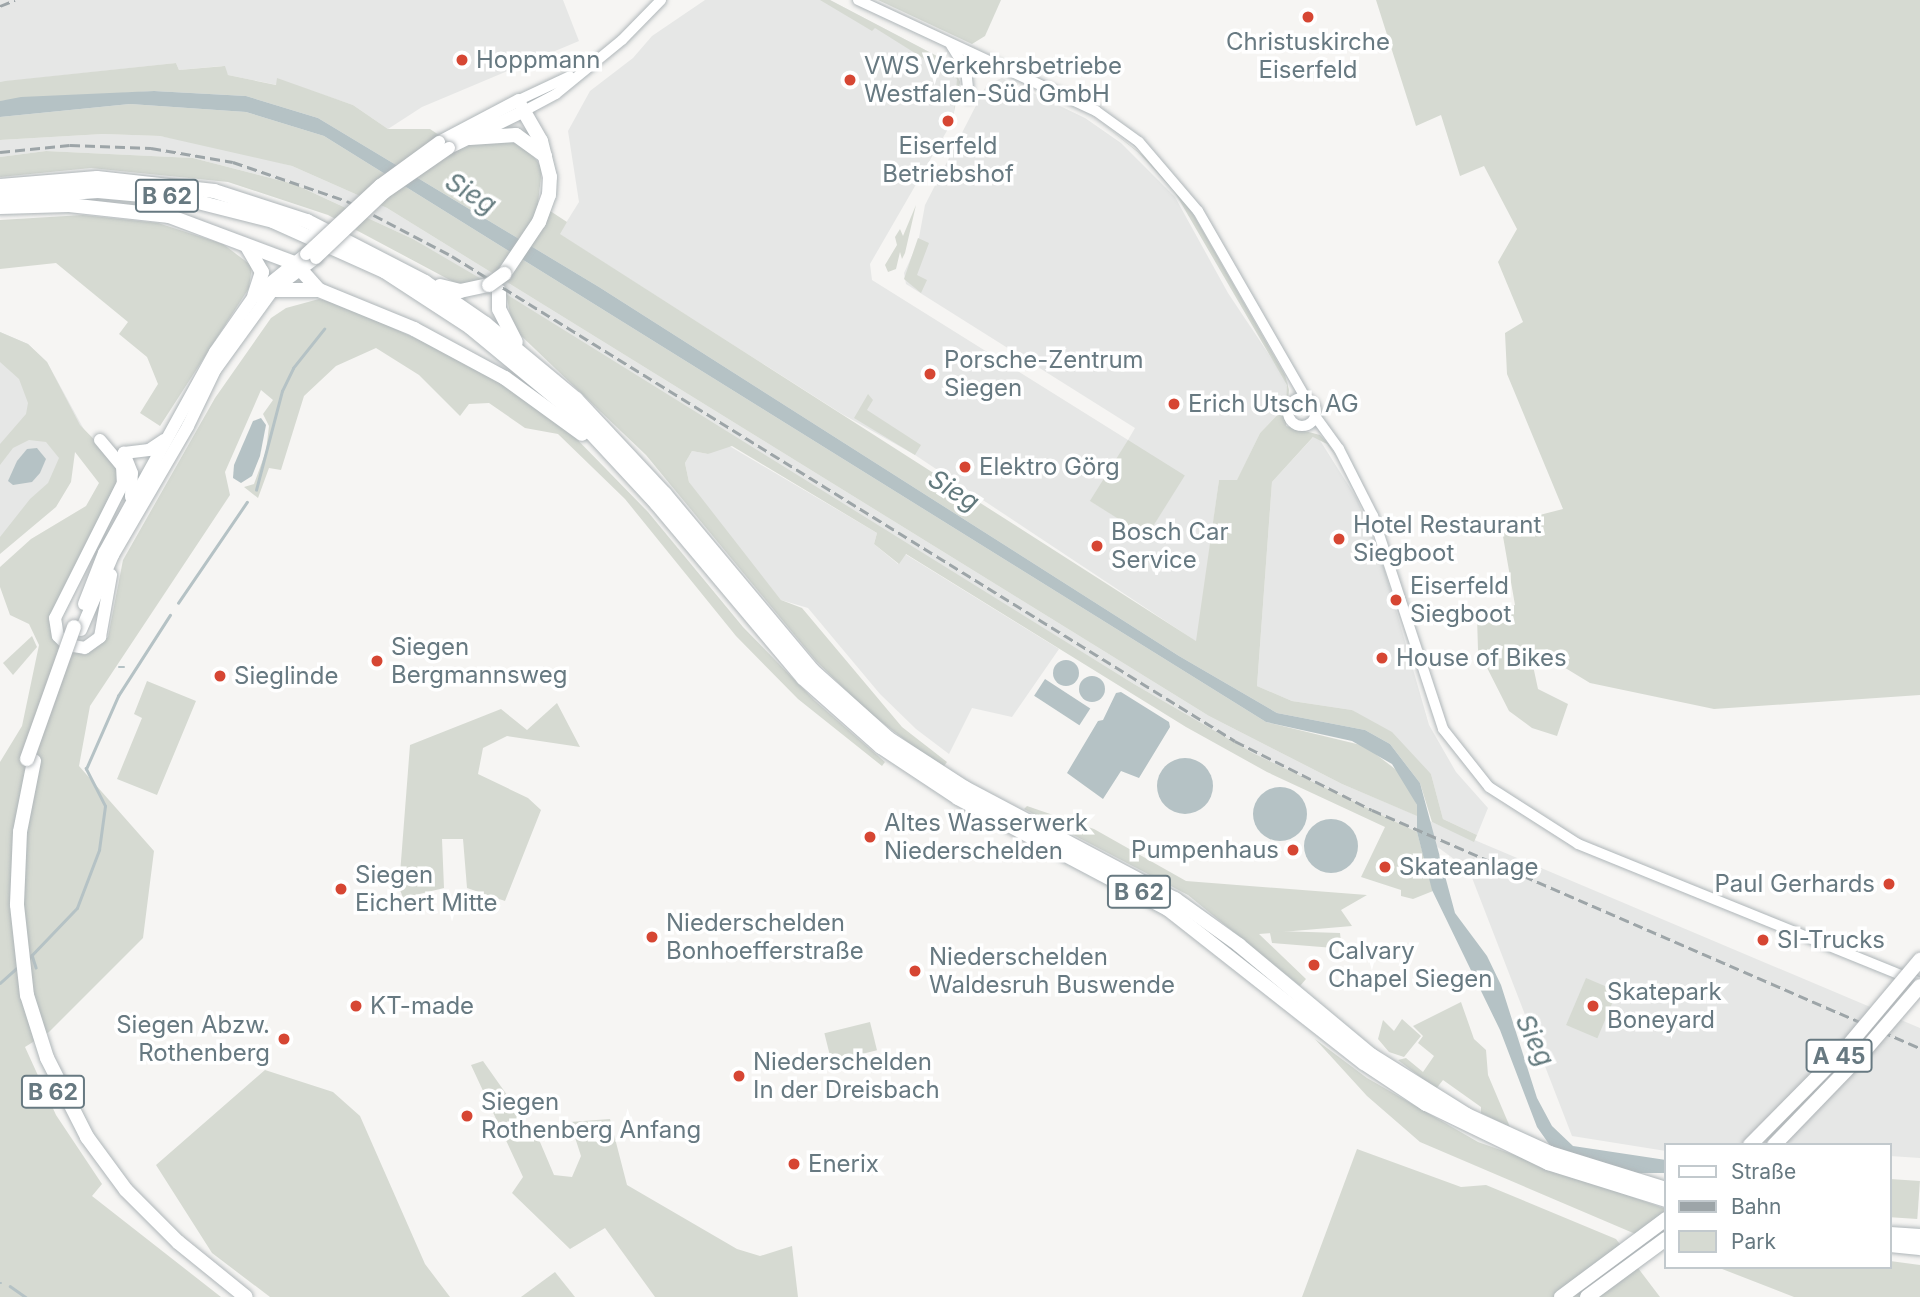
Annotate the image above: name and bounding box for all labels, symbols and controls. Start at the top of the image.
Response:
marker: Christuskirche Eiserfeld [1300,9,1316,25]
place label: Christuskirche Eiserfeld [1226,28,1390,84]
place label: Hoppmann [476,46,600,74]
marker: Hoppmann [454,52,470,68]
place label: VWS Verkehrsbetriebe Westfalen-Süd GmbH [864,52,1122,108]
marker: VWS Verkehrsbetriebe Westfalen-Süd GmbH [842,72,858,88]
marker: Eiserfeld Betriebshof [940,113,956,129]
place label: Eiserfeld Betriebshof [882,132,1014,188]
water label: Sieg [440,165,502,221]
road number: B 62 [134,176,200,216]
place label: Porsche-Zentrum Siegen [944,346,1144,402]
marker: Porsche-Zentrum Siegen [922,366,938,382]
place label: Erich Utsch AG [1188,390,1359,418]
marker: Erich Utsch AG [1166,396,1182,412]
place label: Elektro Görg [979,453,1120,481]
marker: Elektro Görg [957,459,973,475]
water label: Sieg [923,462,985,518]
place label: Hotel Restaurant Siegboot [1353,511,1541,567]
place label: Bosch Car Service [1111,518,1228,574]
marker: Hotel Restaurant Siegboot [1331,531,1347,547]
marker: Bosch Car Service [1089,538,1105,554]
place label: Eiserfeld Siegboot [1410,572,1511,628]
marker: Eiserfeld Siegboot [1388,592,1404,608]
place label: Siegen Bergmannsweg [391,633,567,689]
place label: House of Bikes [1396,644,1567,672]
marker: House of Bikes [1374,650,1390,666]
marker: Siegen Bergmannsweg [369,653,385,669]
place label: Sieglinde [234,662,338,690]
marker: Sieglinde [212,668,228,684]
place label: Altes Wasserwerk Niederschelden [884,809,1088,865]
marker: Altes Wasserwerk Niederschelden [862,829,878,845]
place label: Pumpenhaus [1131,836,1279,864]
marker: Pumpenhaus [1285,842,1301,858]
place label: Skateanlage [1399,853,1539,881]
marker: Skateanlage [1377,859,1393,875]
place label: Siegen Eichert Mitte [355,861,498,917]
place label: Paul Gerhards [1714,870,1875,898]
road number: B 62 [1106,872,1172,912]
marker: Paul Gerhards [1881,876,1897,892]
marker: Siegen Eichert Mitte [333,881,349,897]
place label: Niederschelden Bonhoefferstraße [666,909,864,965]
place label: SI-Trucks [1777,926,1885,954]
marker: Niederschelden Bonhoefferstraße [644,929,660,945]
marker: SI-Trucks [1755,932,1771,948]
place label: Calvary Chapel Siegen [1328,937,1493,993]
place label: Niederschelden Waldesruh Buswende [929,943,1175,999]
marker: Calvary Chapel Siegen [1306,957,1322,973]
marker: Niederschelden Waldesruh Buswende [907,963,923,979]
place label: Skatepark Boneyard [1607,978,1722,1034]
place label: KT-made [370,992,474,1020]
marker: KT-made [348,998,364,1014]
marker: Skatepark Boneyard [1585,998,1601,1014]
water label: Sieg [1509,1009,1561,1071]
place label: Siegen Abzw. Rothenberg [116,1011,270,1067]
marker: Siegen Abzw. Rothenberg [276,1031,292,1047]
road number: A 45 [1804,1036,1874,1076]
place label: Niederschelden In der Dreisbach [753,1048,940,1104]
marker: Niederschelden In der Dreisbach [731,1068,747,1084]
road number: B 62 [20,1072,86,1112]
place label: Siegen Rothenberg Anfang [481,1088,701,1144]
marker: Siegen Rothenberg Anfang [459,1108,475,1124]
legend [1664,1143,1892,1269]
place label: Enerix [808,1150,879,1178]
marker: Enerix [786,1156,802,1172]
text: Straße [1731,1159,1796,1184]
text: Bahn [1731,1194,1781,1219]
text: Park [1731,1229,1776,1254]

